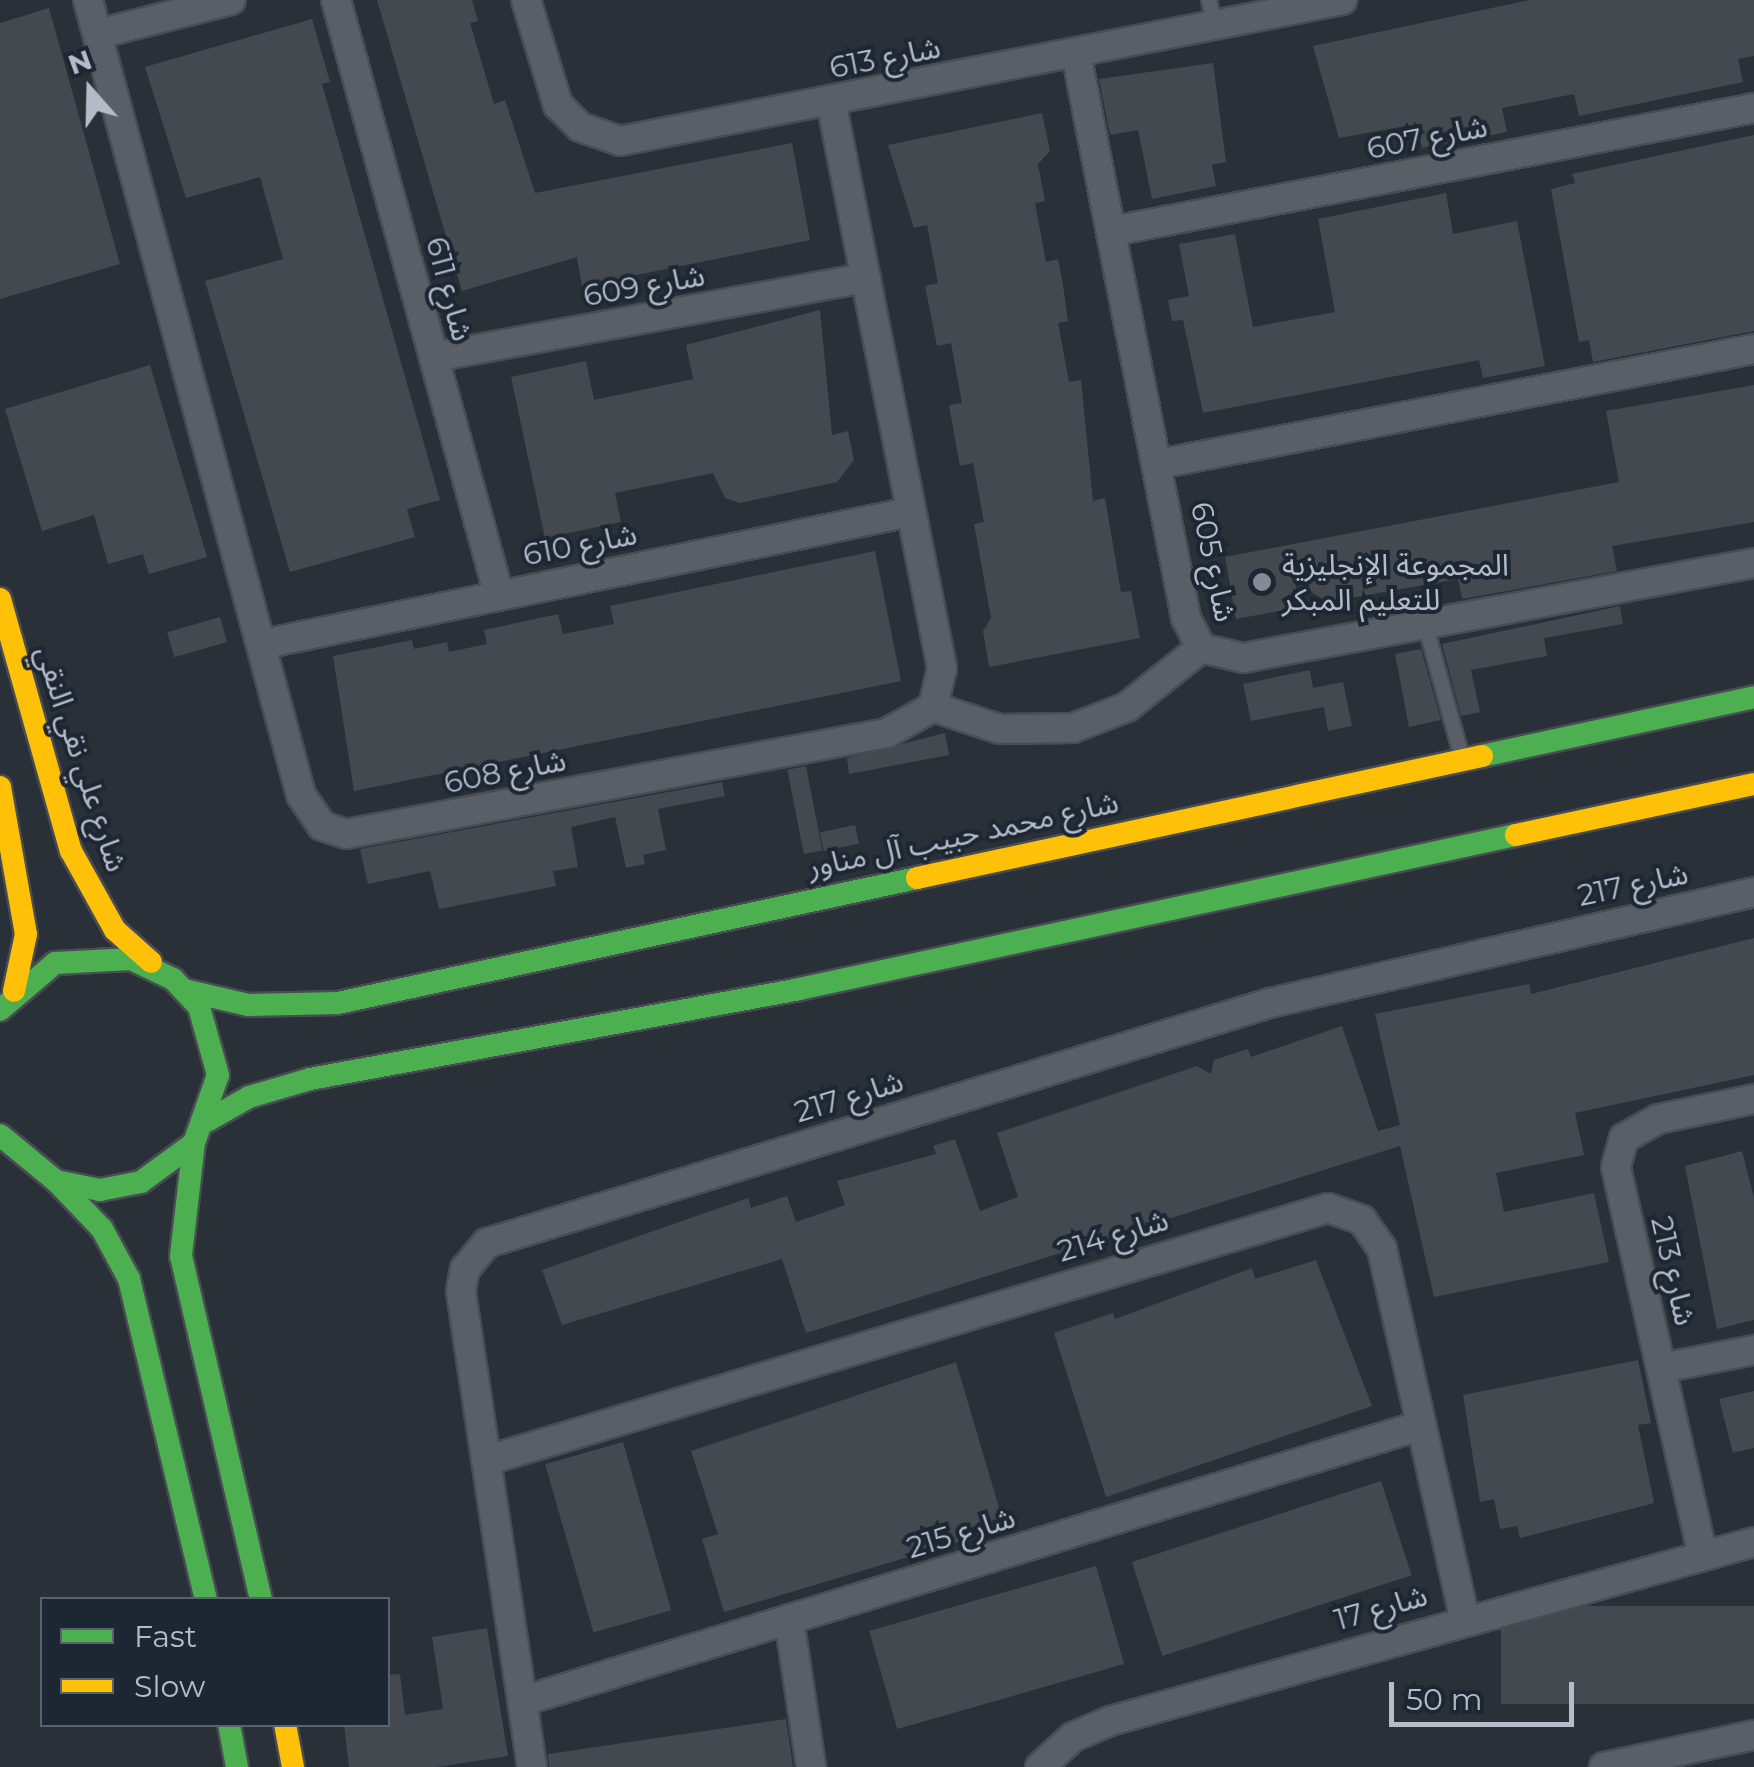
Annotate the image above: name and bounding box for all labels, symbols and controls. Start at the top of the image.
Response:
street label: شارع 613 [826,30,944,86]
north arrow [40,40,140,140]
text: N [63,42,96,82]
street label: شارع 607 [1364,109,1490,167]
street label: شارع 611 [418,233,480,345]
street label: شارع 609 [580,258,708,314]
street label: شارع 605 [1183,499,1243,625]
street label: شارع 610 [520,516,640,574]
place label: المجموعة الإنجليزية للتعليم المبكر [1282,547,1509,618]
marker: المجموعة الإنجليزية للتعليم المبكر [1251,571,1273,593]
street label: شارع علي نقي النقي [28,642,134,876]
street label: شارع 608 [441,743,569,801]
street label: شارع محمد حبيب آل مناور [804,784,1122,886]
street label: شارع 217 [1575,856,1691,914]
street label: شارع 217 [790,1063,908,1131]
street label: شارع 214 [1053,1202,1173,1270]
street label: شارع 213 [1643,1213,1703,1329]
street label: شارع 215 [903,1500,1019,1566]
street label: شارع 17 [1330,1578,1432,1638]
legend [40,1597,390,1727]
text: Fast [134,1618,197,1655]
scale bar [1394,1662,1579,1724]
text: Slow [134,1668,205,1705]
text: 50 m [1406,1681,1483,1718]

